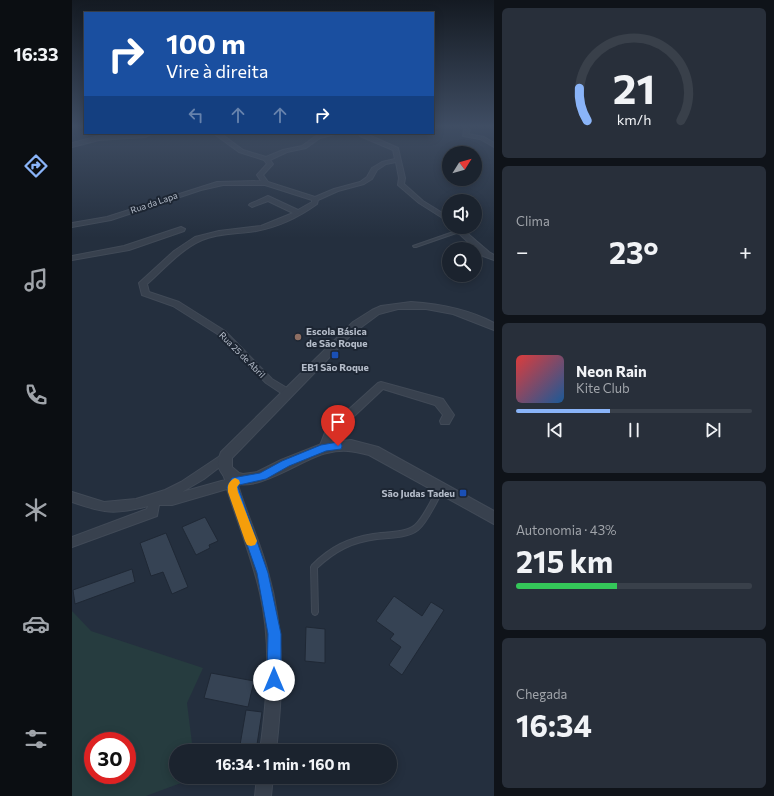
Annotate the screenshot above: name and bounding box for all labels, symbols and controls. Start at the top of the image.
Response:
text: 100 m [166,26,246,60]
icon: right [100,28,152,80]
text: 16:33 [14,43,58,65]
text: Vire à direita [166,60,268,82]
text: 21 [613,62,655,113]
icon: left [185,104,207,126]
icon: ahead [227,104,249,126]
icon: ahead [269,104,291,126]
icon: right [311,104,333,126]
text: km/h [617,109,651,127]
north arrow [442,146,482,186]
map controls [442,146,482,282]
icon: directions [22,152,50,180]
street label: Rua da Lapa [129,189,179,216]
button: sound [442,194,482,234]
text: Clima [516,213,550,229]
text: 23° [609,233,659,270]
text: − [516,238,529,265]
text: + [739,238,752,265]
button: search [442,242,482,282]
icon: music [22,266,50,294]
place label: Escola Básica de São Roque [306,325,368,349]
street label: Rua 25 de Abril [217,329,268,380]
marker: Escola Básica de São Roque [293,332,303,342]
marker: EB1 São Roque [330,350,340,360]
place label: EB1 São Roque [301,361,369,373]
text: Neon Rain [576,362,647,380]
text: Kite Club [576,380,630,396]
icon: phone [22,381,50,409]
pin [321,405,355,446]
icon: arrive [327,411,349,433]
icon: previous [544,419,566,441]
icon: pause [623,419,645,441]
icon: next [702,419,724,441]
place label: São Judas Tadeu [381,487,455,499]
marker: São Judas Tadeu [458,488,468,498]
icon: climate [22,496,50,524]
text: Autonomia · 43% [516,522,617,538]
text: 215 km [516,542,613,579]
icon: car [22,610,50,638]
position arrow [253,659,295,701]
text: Chegada [516,686,567,702]
text: 16:34 [516,706,592,743]
icon: filters [22,725,50,753]
speed limit sign: 30 [84,732,136,784]
text: 16:34 · 1 min · 160 m [216,755,350,773]

